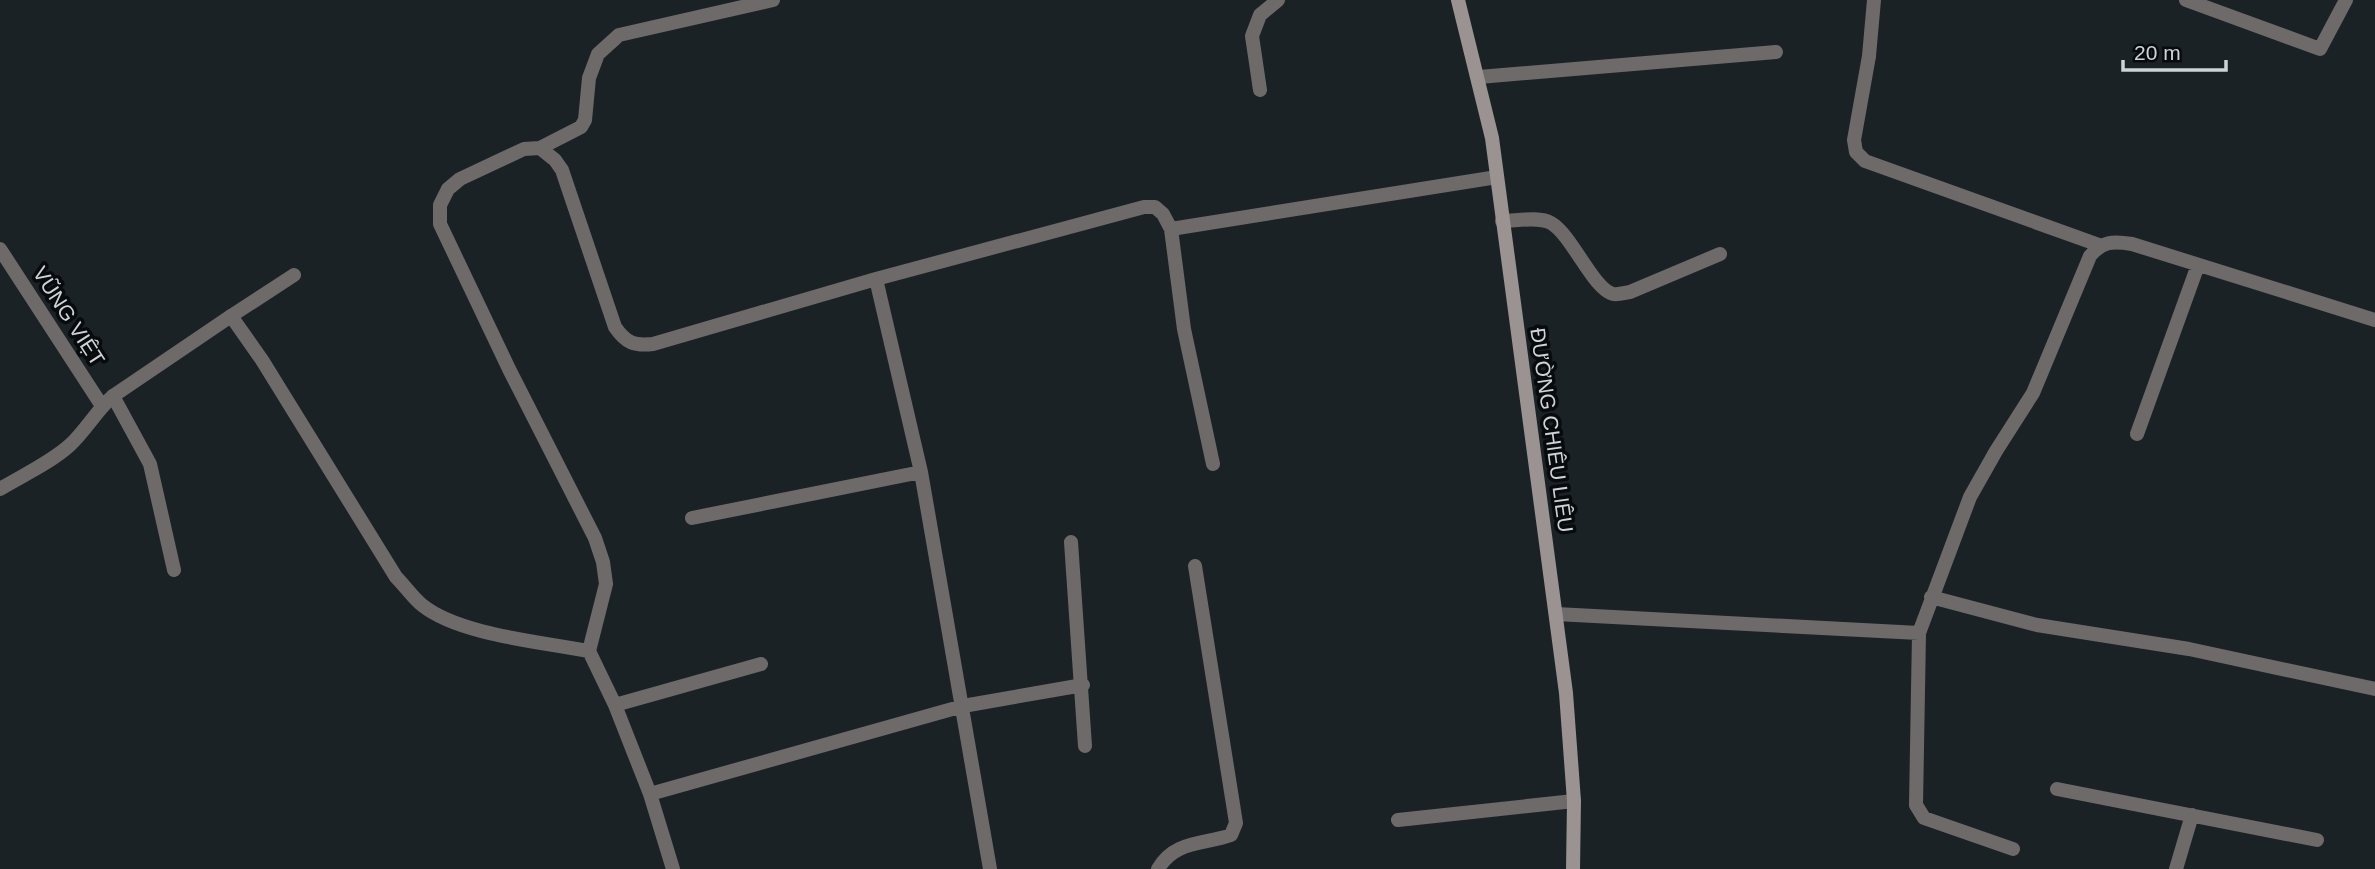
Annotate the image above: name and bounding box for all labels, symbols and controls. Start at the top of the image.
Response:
scale bar [2123,28,2226,72]
text: 20 m [2134,41,2181,64]
street label: VŨNG VIỆT [29,262,110,370]
street label: ĐƯỜNG CHIÊU LIÊU [1526,326,1578,534]

